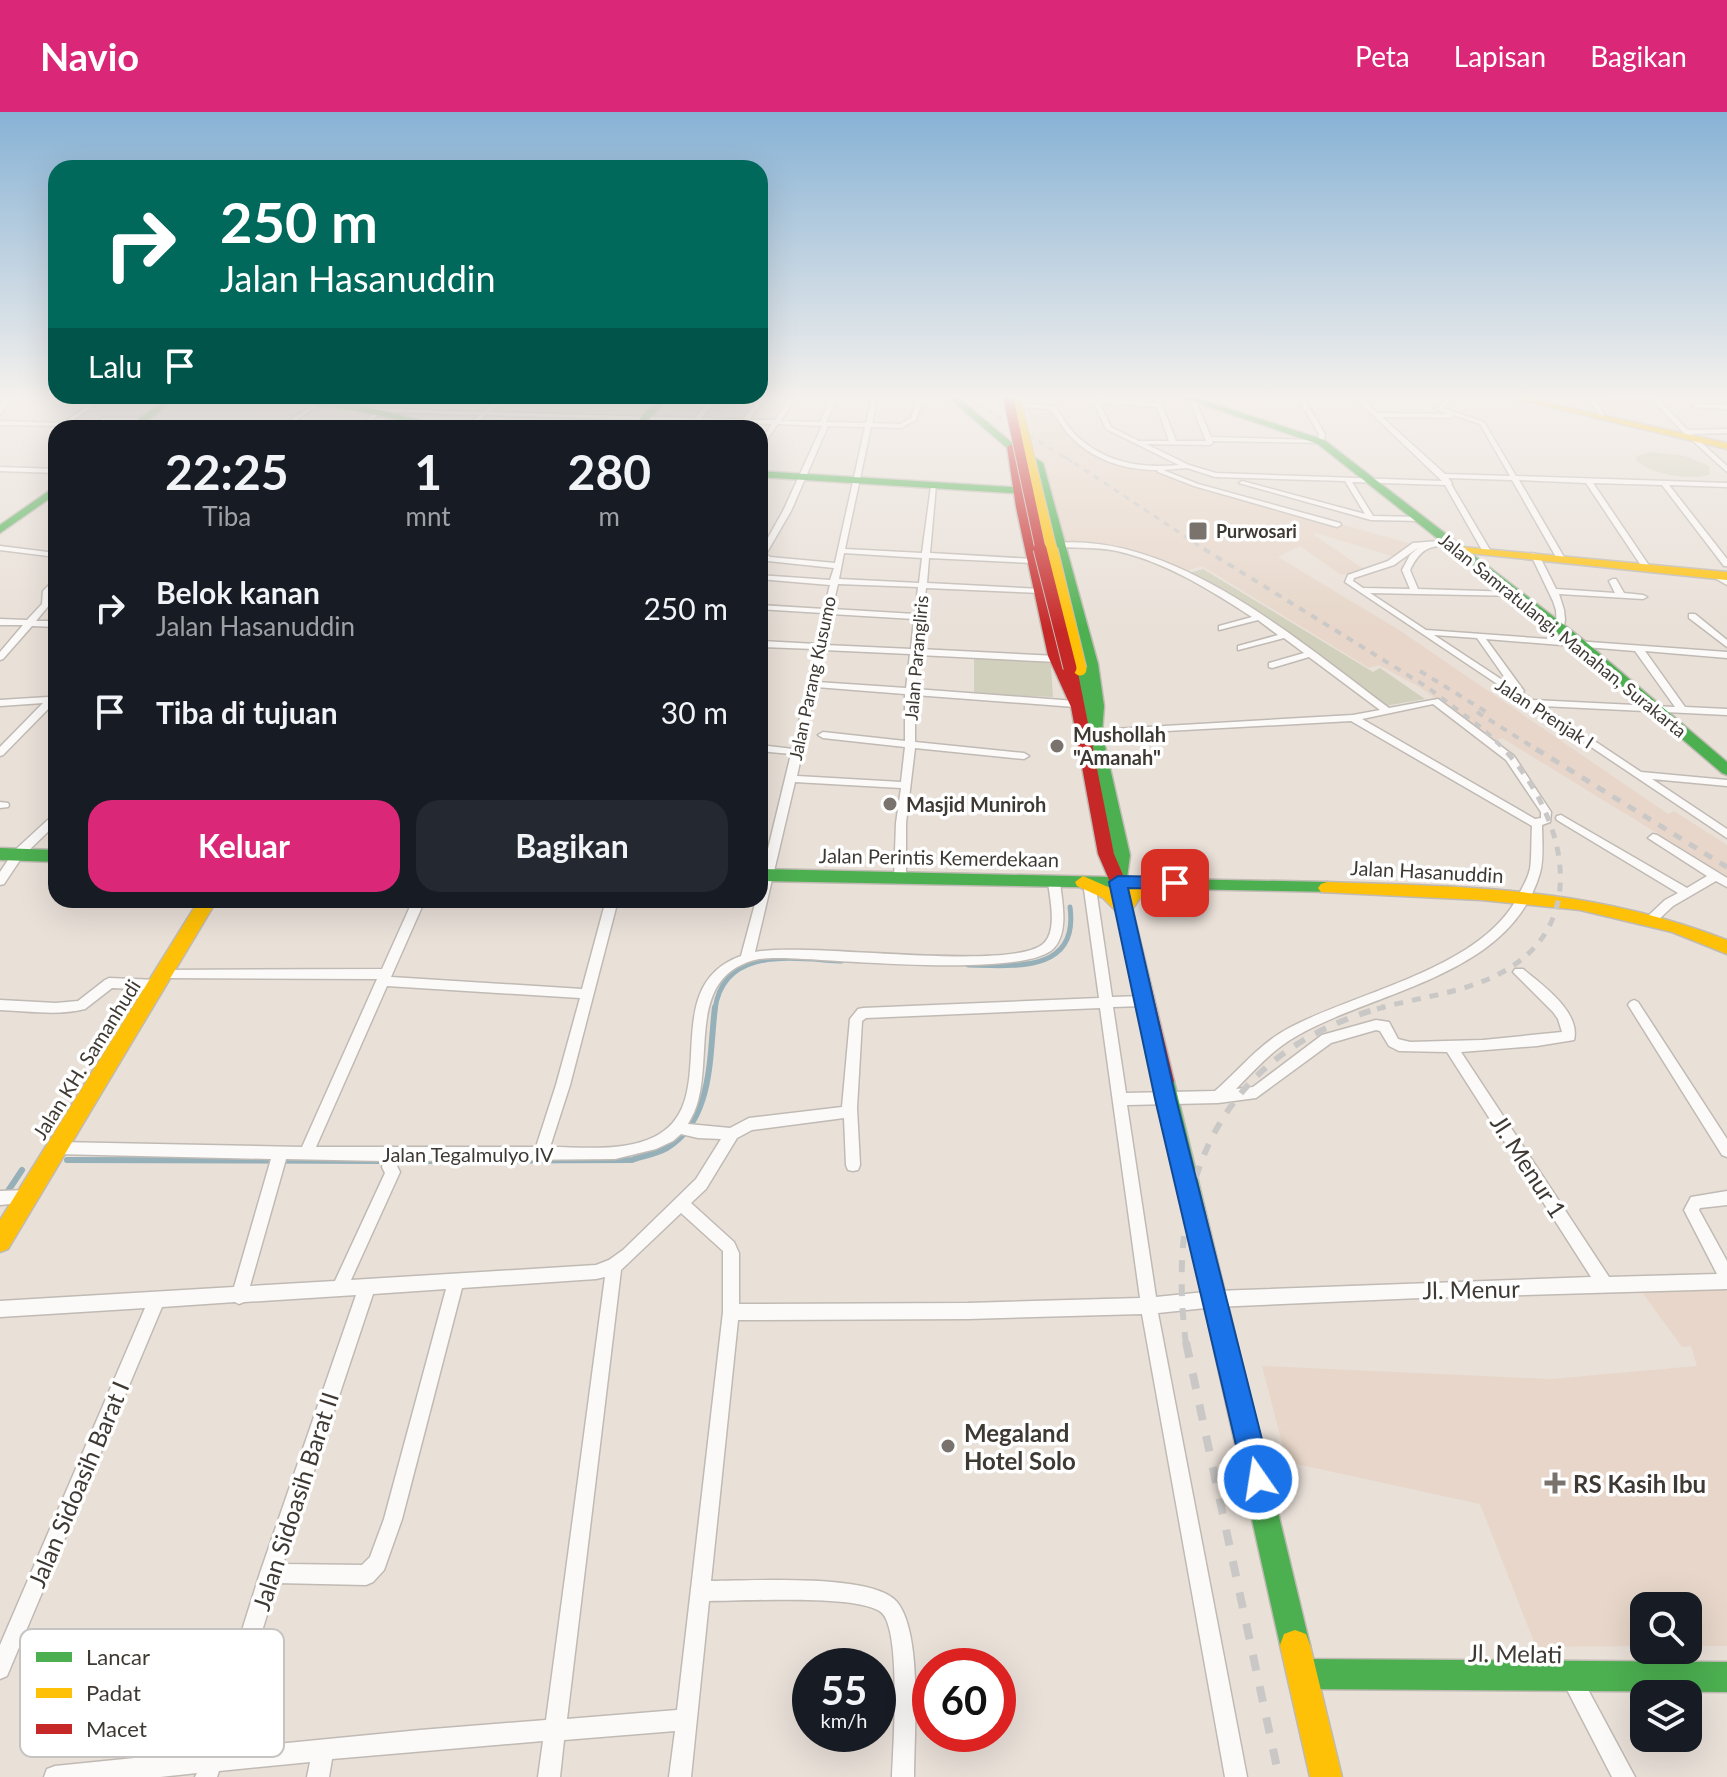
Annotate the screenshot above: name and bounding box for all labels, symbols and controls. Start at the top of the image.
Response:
text: Navio [40,33,139,79]
text: Peta [1355,39,1410,73]
text: Lapisan [1454,39,1546,73]
text: Bagikan [1590,39,1687,73]
text: 250 m [220,188,378,255]
icon: right [88,192,192,296]
text: Jalan Hasanuddin [220,256,496,300]
icon: arrive [158,344,202,388]
text: Lalu [88,348,142,384]
text: 22:25 [165,443,289,500]
text: 1 [414,443,442,500]
text: 280 [568,443,651,500]
text: Tiba [202,500,251,532]
text: mnt [406,500,451,532]
text: m [599,500,620,532]
marker: Purwosari [1187,520,1209,542]
place label: Purwosari [1216,520,1297,542]
street label: Jalan Samratulangi, Manahan, Surakarta [1435,528,1691,742]
text: Belok kanan [156,574,320,610]
icon: right [88,586,132,630]
text: 250 m [643,590,728,626]
street label: Jalan Parang Kusumo [784,594,840,762]
street label: Jalan Parangliris [900,594,932,721]
text: Jalan Hasanuddin [156,610,355,642]
street label: Jalan Prenjak I [1492,673,1598,753]
icon: arrive [88,690,132,734]
text: Tiba di tujuan [156,694,338,730]
text: 30 m [661,694,728,730]
place label: Mushollah "Amanah" [1073,722,1166,769]
marker: Mushollah "Amanah" [1048,737,1066,755]
place label: Masjid Muniroh [906,792,1046,816]
marker: Masjid Muniroh [881,795,899,813]
button: Keluar [88,800,400,892]
button: Bagikan [416,800,728,892]
street label: Jalan Perintis Kemerdekaan [819,843,1059,871]
pin [1141,849,1209,917]
street label: Jalan Hasanuddin [1350,855,1504,887]
icon: arrive [1153,861,1197,905]
street label: Jalan KH. Samanhudi [27,975,145,1143]
street label: Jl. Menur 1 [1485,1109,1573,1223]
street label: Jalan Tegalmulyo IV [382,1142,554,1166]
street label: Jl. Menur [1422,1274,1520,1304]
street label: Jalan Sidoasih Barat I [21,1377,135,1591]
street label: Jalan Sidoasih Barat II [246,1388,344,1614]
place label: Megaland Hotel Solo [964,1418,1076,1475]
marker: Megaland Hotel Solo [939,1437,957,1455]
position arrow [1216,1437,1300,1521]
place label: RS Kasih Ibu [1573,1469,1706,1498]
marker: RS Kasih Ibu [1544,1472,1566,1494]
map controls [1630,1592,1702,1752]
button: search [1630,1592,1702,1664]
legend [20,1629,284,1757]
street label: Jl. Melati [1468,1638,1562,1668]
text: Lancar [86,1643,150,1670]
speed limit sign: 60 [912,1648,1016,1752]
text: 55 [821,1666,867,1714]
text: Padat [86,1679,141,1706]
button: layers [1630,1680,1702,1752]
text: km/h [821,1708,867,1732]
text: Macet [86,1715,147,1742]

